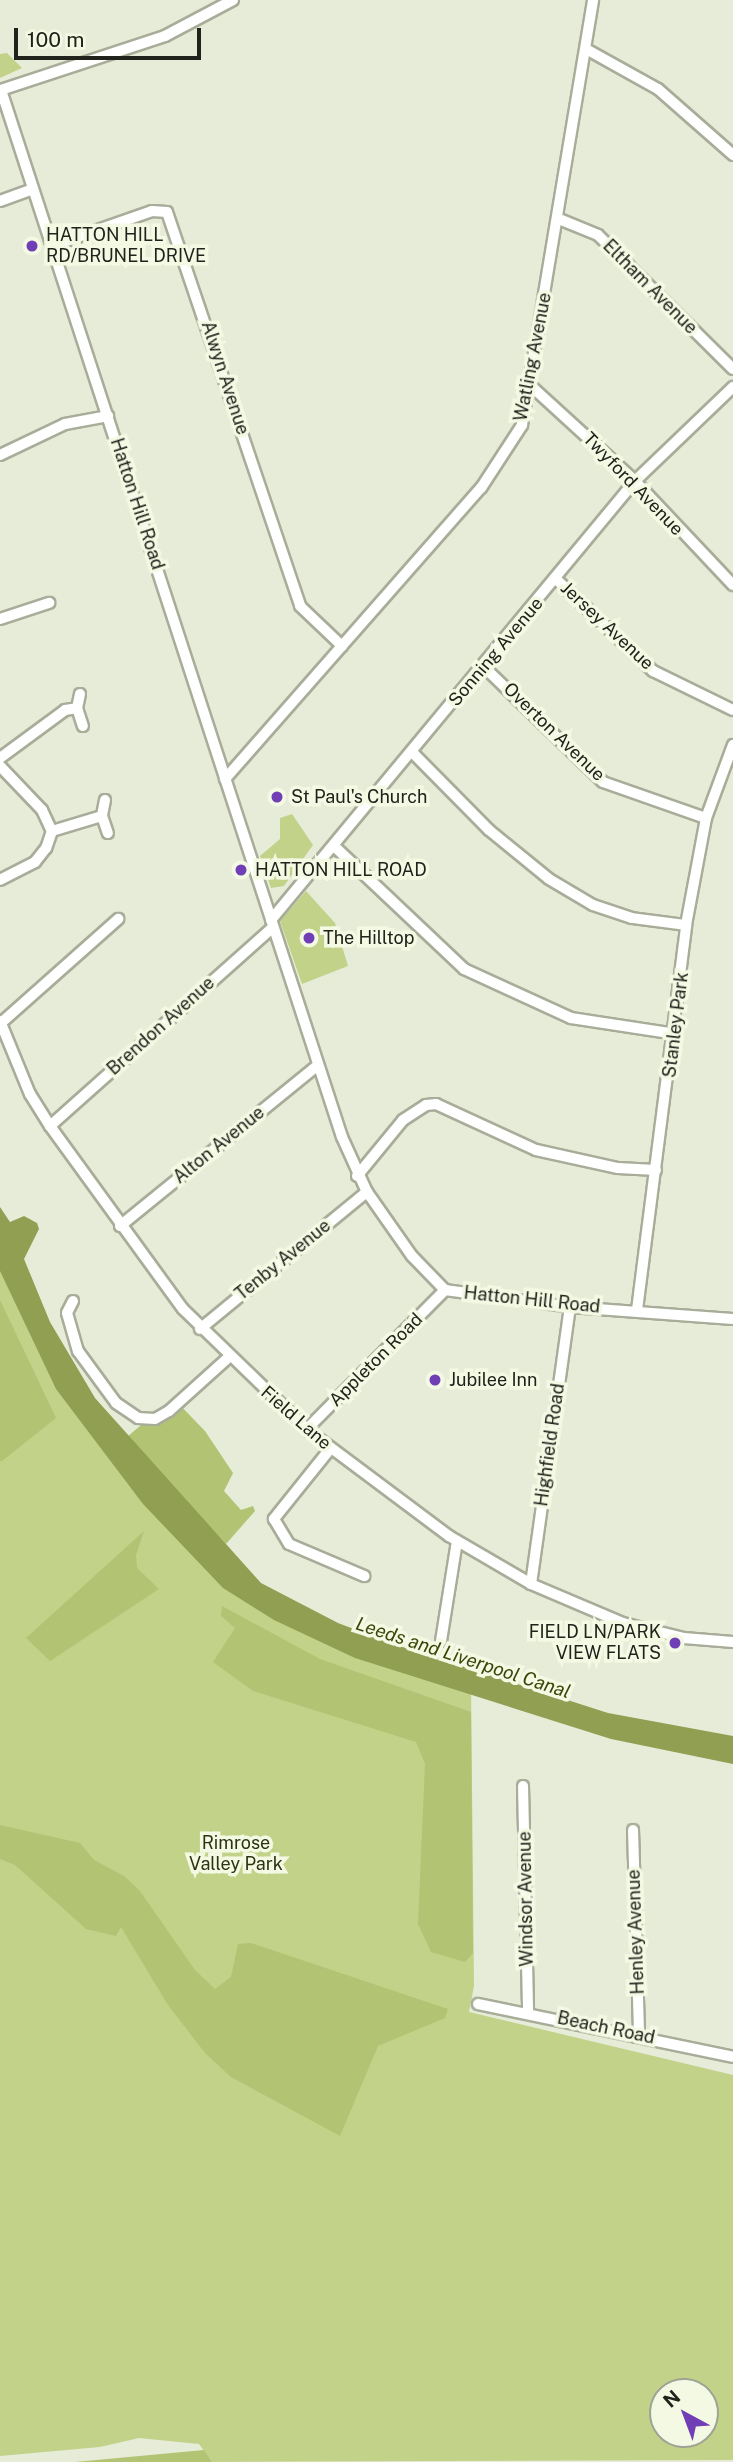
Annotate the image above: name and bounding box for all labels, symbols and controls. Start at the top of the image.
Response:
scale bar [18,14,205,58]
text: 100 m [27,27,84,52]
place label: HATTON HILL RD/BRUNEL DRIVE [46,225,206,268]
street label: Eltham Avenue [598,235,702,339]
marker: HATTON HILL RD/BRUNEL DRIVE [24,238,40,254]
street label: Watling Avenue [510,291,556,423]
street label: Alwyn Avenue [196,318,254,438]
street label: Twyford Avenue [578,428,688,540]
street label: Hatton Hill Road [106,435,168,573]
street label: Jersey Avenue [556,577,658,675]
street label: Sonning Avenue [444,593,548,711]
street label: Overton Avenue [499,678,609,786]
place label: St Paul's Church [291,786,427,808]
marker: St Paul's Church [269,789,285,805]
place label: HATTON HILL ROAD [255,859,427,881]
marker: HATTON HILL ROAD [233,862,249,878]
place label: The Hilltop [323,927,415,949]
marker: The Hilltop [301,930,317,946]
street label: Stanley Park [659,971,693,1079]
street label: Brendon Avenue [103,972,219,1080]
street label: Alton Avenue [169,1102,269,1188]
street label: Tenby Avenue [231,1215,335,1305]
street label: Hatton Hill Road [463,1282,601,1318]
street label: Appleton Road [325,1309,427,1411]
place label: Jubilee Inn [449,1369,538,1391]
marker: Jubilee Inn [427,1372,443,1388]
street label: Field Lane [256,1382,336,1454]
street label: Highfield Road [531,1382,569,1508]
water label: Leeds and Liverpool Canal [353,1612,573,1704]
place label: FIELD LN/PARK VIEW FLATS [529,1622,661,1664]
marker: FIELD LN/PARK VIEW FLATS [667,1635,683,1651]
street label: Windsor Avenue [514,1831,538,1967]
park label: Rimrose Valley Park [189,1833,283,1876]
street label: Henley Avenue [623,1869,649,1995]
street label: Beach Road [555,2007,657,2049]
north arrow [649,2378,719,2448]
text: N [659,2385,684,2412]

